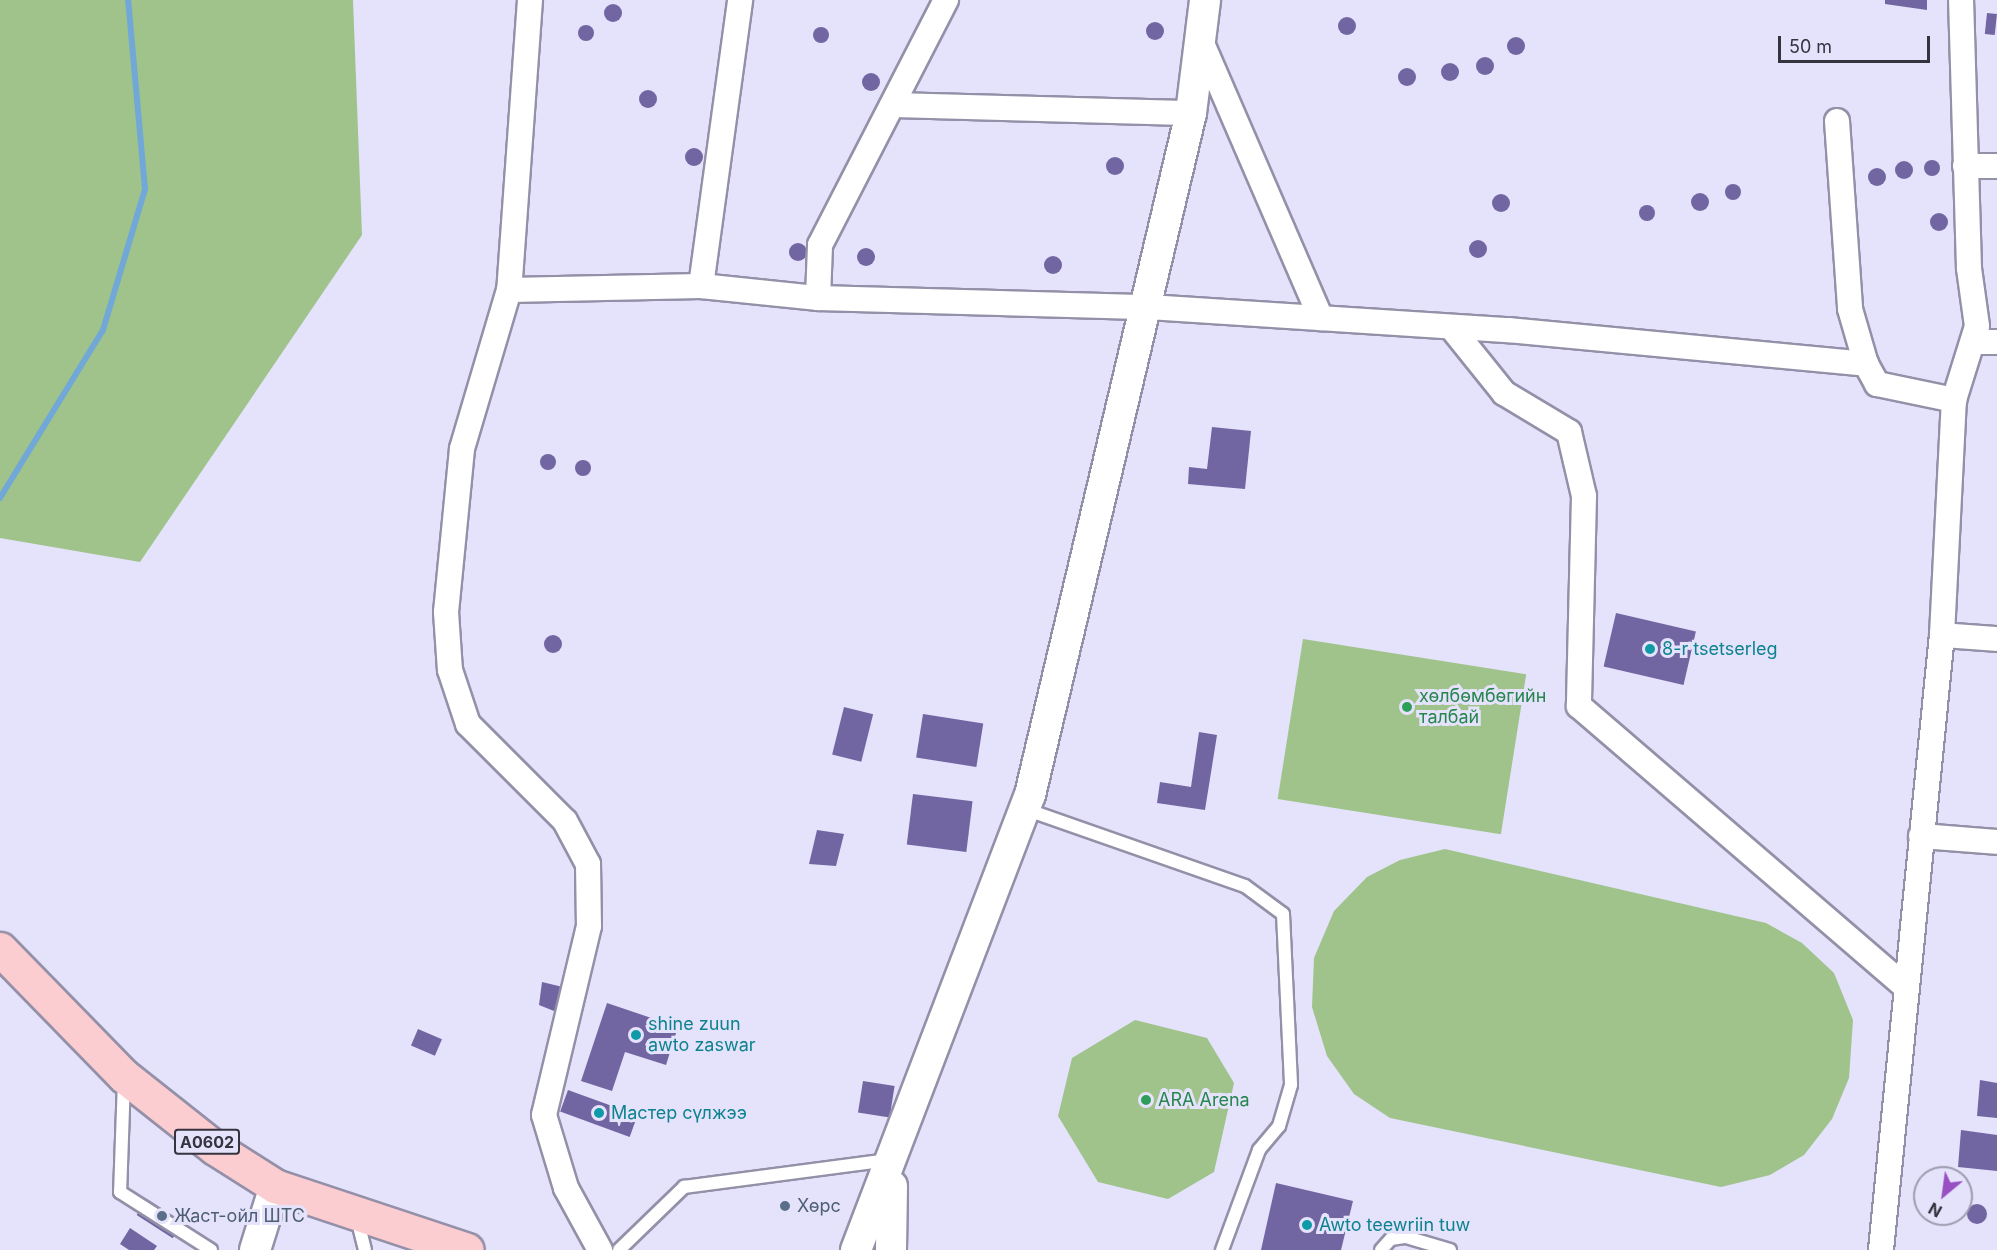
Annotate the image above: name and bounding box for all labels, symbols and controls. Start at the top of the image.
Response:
scale bar [1781,24,1932,62]
text: 50 m [1789,36,1832,57]
place label: 8-r tsetserleg [1662,638,1778,660]
marker: 8-r tsetserleg [1643,642,1657,656]
place label: хөлбөмбөгийн талбай [1419,686,1546,728]
marker: хөлбөмбөгийн талбай [1400,700,1414,714]
place label: shine zuun awto zaswar [648,1014,756,1056]
marker: shine zuun awto zaswar [629,1028,643,1042]
place label: ARA Arena [1158,1089,1250,1111]
marker: ARA Arena [1139,1093,1153,1107]
place label: Мастер сүлжээ [611,1102,747,1124]
marker: Мастер сүлжээ [592,1106,606,1120]
road number: A0602 [174,1129,240,1155]
north arrow [1913,1166,1973,1226]
place label: Хөрс [797,1195,841,1217]
text: N [1925,1198,1945,1222]
marker: Хөрс [778,1199,792,1213]
place label: Жаст-ойл ШТС [174,1205,305,1227]
marker: Жаст-ойл ШТС [155,1209,169,1223]
place label: Awto teewriin tuw [1319,1214,1470,1236]
marker: Awto teewriin tuw [1300,1218,1314,1232]

